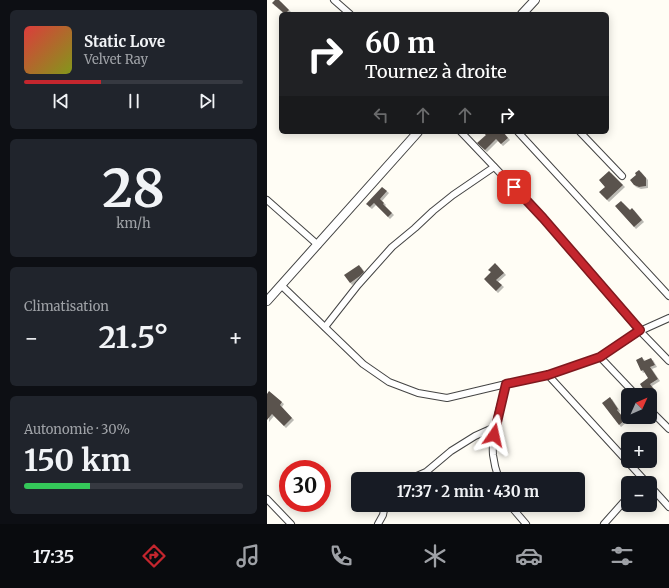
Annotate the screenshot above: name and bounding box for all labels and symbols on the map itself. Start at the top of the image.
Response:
pin [497,170,531,204]
north arrow [621,388,657,424]
position arrow [473,414,515,456]
speed limit sign: 30 [279,460,331,512]

